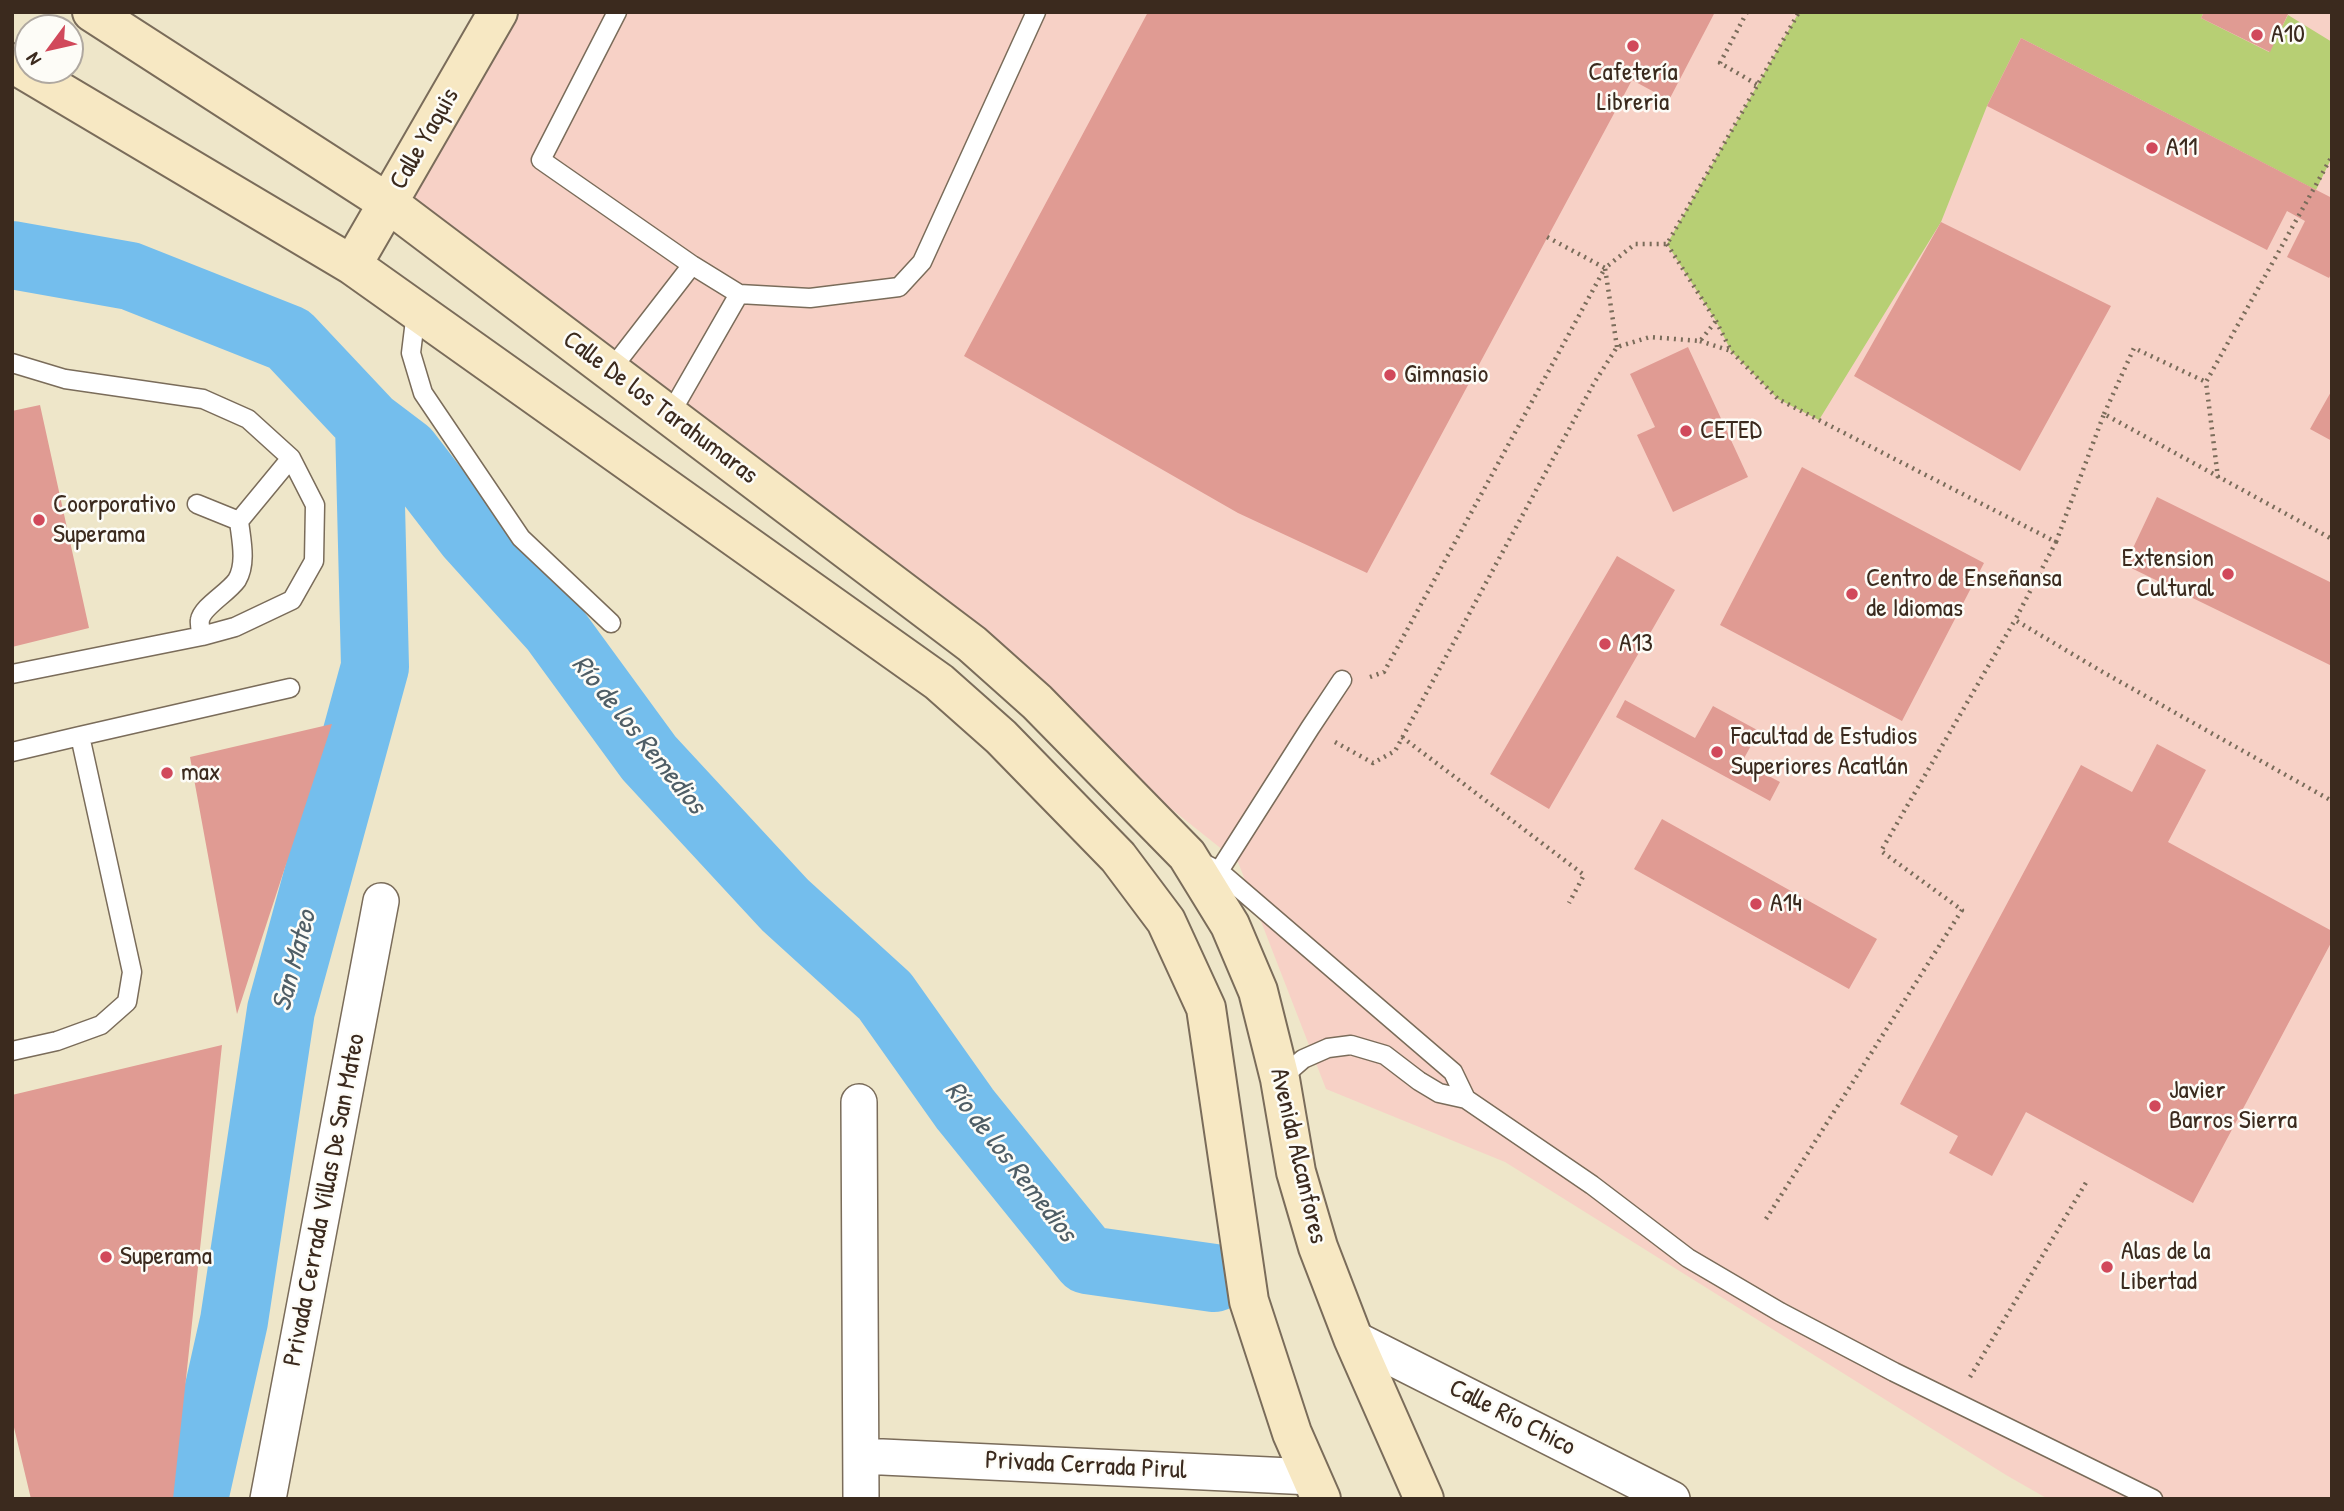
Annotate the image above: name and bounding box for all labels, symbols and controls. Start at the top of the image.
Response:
north arrow [14,14,84,84]
place label: A10 [2271,19,2305,51]
marker: A10 [2249,27,2265,43]
marker: Cafetería Libreria [1625,38,1641,54]
text: N [19,48,47,71]
place label: Cafetería Libreria [1588,57,1678,119]
street label: Calle Yaquis [384,83,466,195]
place label: A11 [2166,132,2198,164]
marker: A11 [2144,140,2160,156]
street label: Calle De los Tarahumaras [556,325,764,491]
place label: Gimnasio [1404,359,1488,391]
marker: Gimnasio [1382,367,1398,383]
place label: CETED [1700,415,1762,447]
marker: CETED [1678,423,1694,439]
place label: Coorporativo Superama [53,489,176,550]
marker: Coorporativo Superama [31,512,47,528]
place label: Extension Cultural [2122,543,2214,604]
place label: Centro de Enseñansa de Idiomas [1866,563,2062,624]
marker: Extension Cultural [2220,566,2236,582]
marker: Centro de Enseñansa de Idiomas [1844,586,1860,602]
place label: A13 [1619,628,1653,660]
marker: A13 [1597,636,1613,652]
water label: Río de los Remedios [564,649,712,821]
place label: Facultad de Estudios Superiores Acatlán [1731,721,1917,782]
marker: Facultad de Estudios Superiores Acatlán [1709,744,1725,760]
place label: max [181,757,221,789]
marker: max [159,765,175,781]
place label: A14 [1770,888,1802,920]
marker: A14 [1748,896,1764,912]
water label: San Mateo [265,907,325,1015]
street label: Privada Cerrada Villas De San Mateo [277,1031,373,1369]
street label: Avenida Alcanfores [1263,1065,1333,1247]
water label: Río de los Remedios [937,1075,1083,1249]
place label: Javier Barros Sierra [2169,1075,2297,1136]
marker: Javier Barros Sierra [2147,1098,2163,1114]
place label: Alas de la Libertad [2121,1236,2210,1298]
place label: Superama [120,1241,212,1273]
marker: Superama [98,1249,114,1265]
marker: Alas de la Libertad [2099,1259,2115,1275]
street label: Calle Río Chico [1444,1373,1580,1463]
street label: Privada Cerrada Pirul [984,1445,1188,1487]

